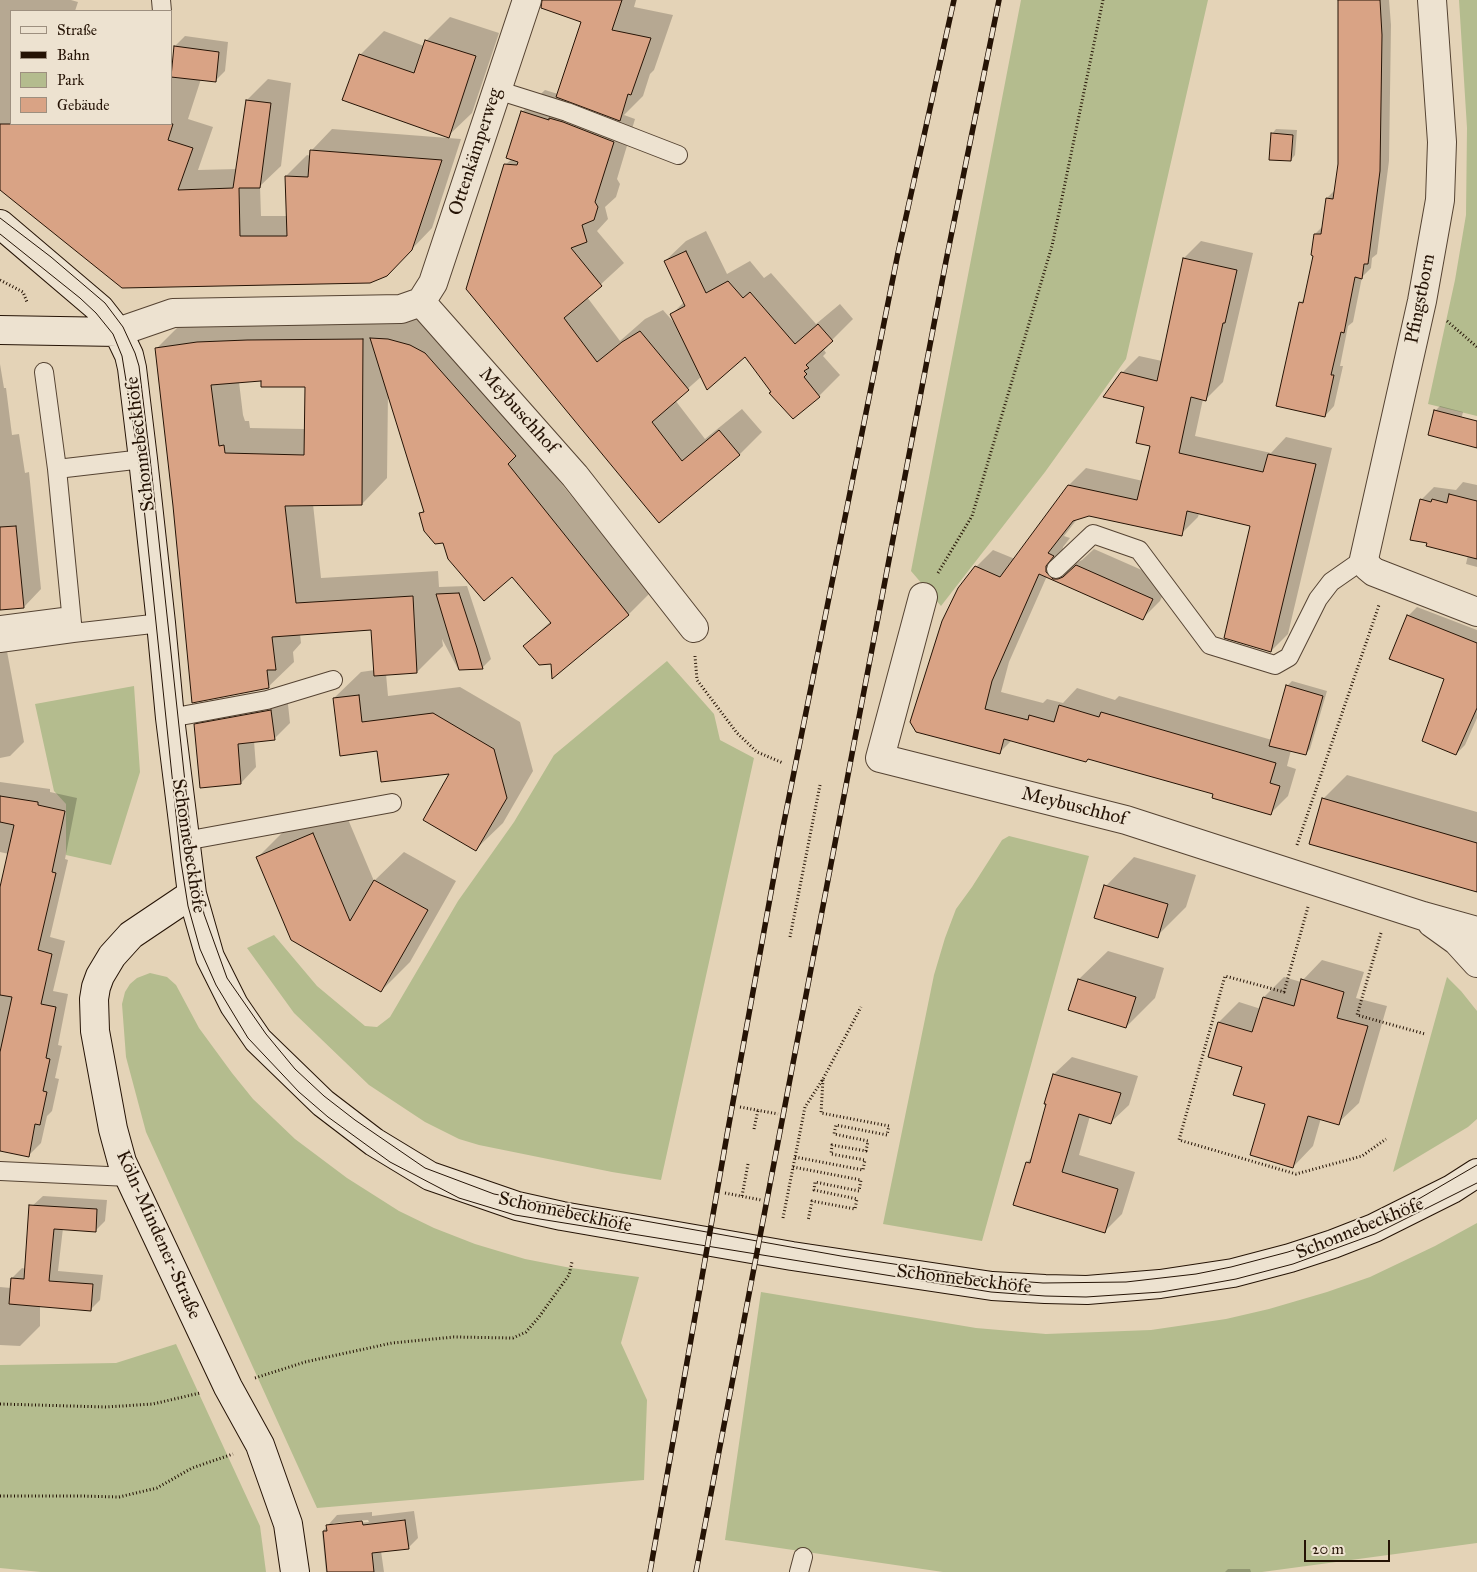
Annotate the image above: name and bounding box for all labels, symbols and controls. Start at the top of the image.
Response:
legend [10,10,172,125]
text: Straße [57,21,97,39]
text: Bahn [57,46,90,64]
text: Park [57,71,84,89]
street label: Ottenkämperweg [445,85,507,219]
text: Gebäude [57,96,110,114]
street label: Pfingstborn [1401,252,1441,346]
street label: Meybuschhof [474,363,562,459]
street label: Schonnebeckhöfe [121,375,161,513]
street label: Schonnebeckhöfe [166,777,210,915]
street label: Meybuschhof [1019,783,1129,831]
street label: Köln-Mindener-Straße [111,1147,205,1323]
street label: Schonnebeckhöfe [496,1188,634,1238]
street label: Schonnebeckhöfe [1293,1193,1427,1265]
street label: Schonnebeckhöfe [895,1260,1033,1300]
scale bar [1307,1530,1393,1562]
text: 20 m [1312,1540,1344,1558]

